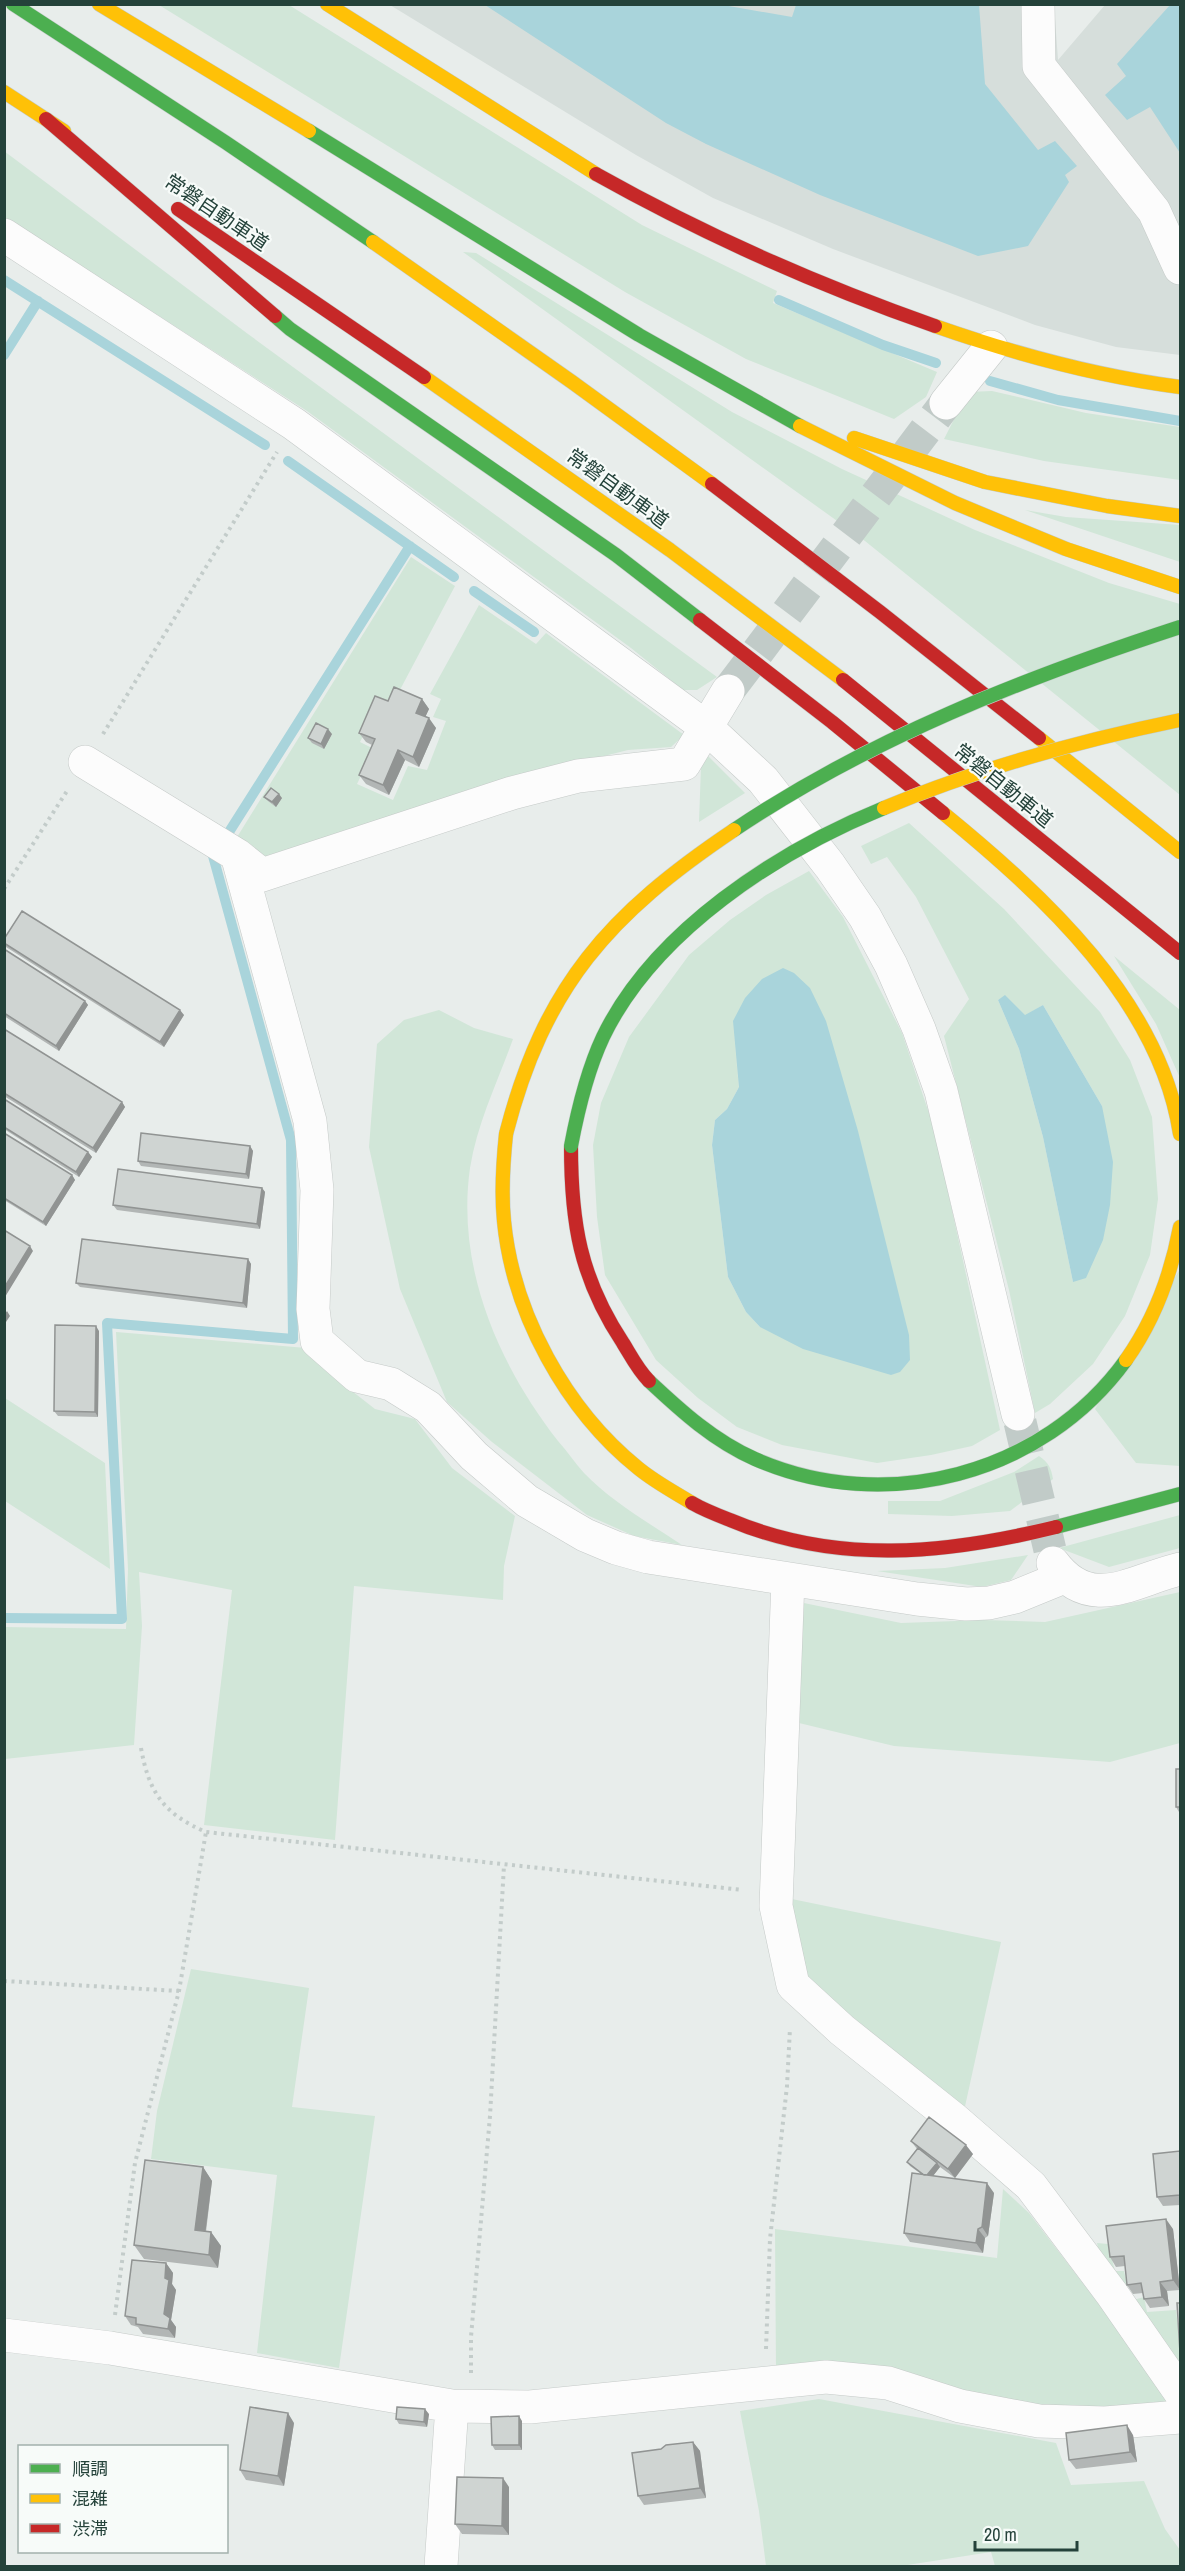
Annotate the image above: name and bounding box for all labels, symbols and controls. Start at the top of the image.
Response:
street label: 常磐自動車道 [160,167,274,257]
street label: 常磐自動車道 [562,442,674,534]
street label: 常磐自動車道 [949,737,1059,833]
legend [18,2445,228,2553]
text: 順調 [72,2456,108,2481]
text: 混雑 [72,2486,108,2511]
scale bar [975,2514,1077,2552]
text: 渋滞 [72,2516,108,2541]
text: 20 m [984,2522,1017,2547]

